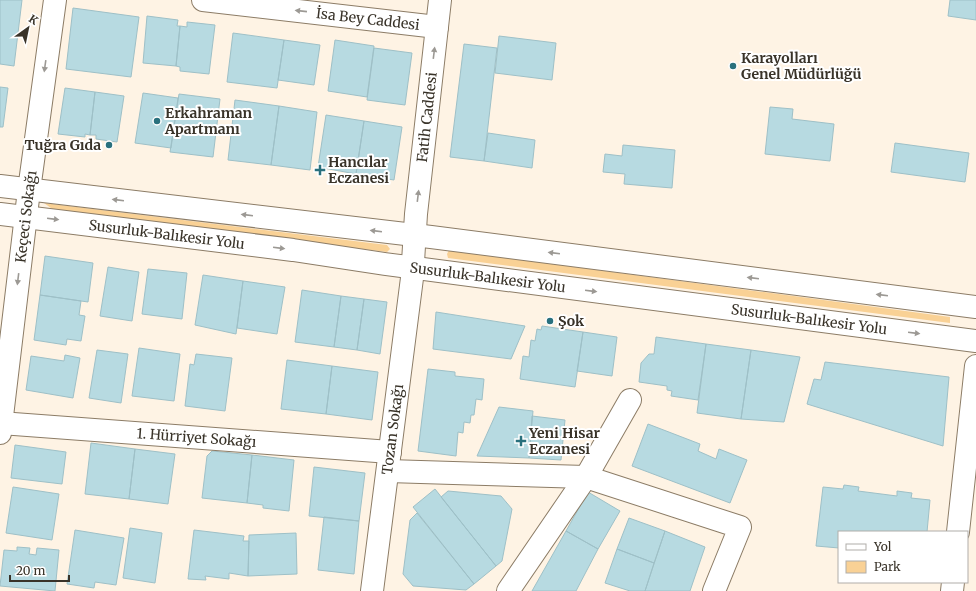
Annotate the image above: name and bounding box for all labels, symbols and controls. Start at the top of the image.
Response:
street label: İsa Bey Caddesi [315,4,421,34]
north arrow [8,8,48,48]
one-way arrow [295,8,307,14]
text: K [26,12,41,28]
one-way arrow [431,47,437,59]
place label: Karayolları Genel Müdürlüğü [741,49,862,83]
one-way arrow [42,60,49,72]
marker: Karayolları Genel Müdürlüğü [728,61,738,71]
street label: Fatih Caddesi [413,71,441,163]
place label: Erkahraman Apartmanı [164,104,253,138]
marker: Erkahraman Apartmanı [152,116,162,126]
place label: Tuğra Gıda [25,136,101,154]
marker: Tuğra Gıda [104,140,114,150]
place label: Hancılar Eczanesi [328,153,389,187]
marker: Hancılar Eczanesi [315,165,325,175]
street label: Keçeci Sokağı [11,169,41,264]
one-way arrow [415,190,421,202]
one-way arrow [112,197,124,203]
one-way arrow [241,212,253,218]
one-way arrow [47,216,59,222]
street label: Susurluk-Balıkesir Yolu [88,216,246,253]
one-way arrow [370,227,382,234]
one-way arrow [273,245,285,251]
one-way arrow [548,250,560,256]
street label: Susurluk-Balıkesir Yolu [409,258,567,296]
one-way arrow [15,273,22,285]
one-way arrow [747,275,759,282]
one-way arrow [585,288,597,294]
one-way arrow [876,292,888,298]
street label: Susurluk-Balıkesir Yolu [730,300,888,338]
place label: Şok [558,312,585,330]
marker: Şok [545,316,555,326]
one-way arrow [908,330,920,336]
street label: Tozan Sokağı [378,382,407,476]
street label: 1. Hürriyet Sokağı [136,424,257,451]
place label: Yeni Hisar Eczanesi [528,424,600,458]
marker: Yeni Hisar Eczanesi [516,436,526,446]
legend [838,531,968,583]
text: Yol [873,539,892,554]
scale bar [10,557,69,583]
text: Park [874,559,901,574]
text: 20 m [16,563,45,578]

